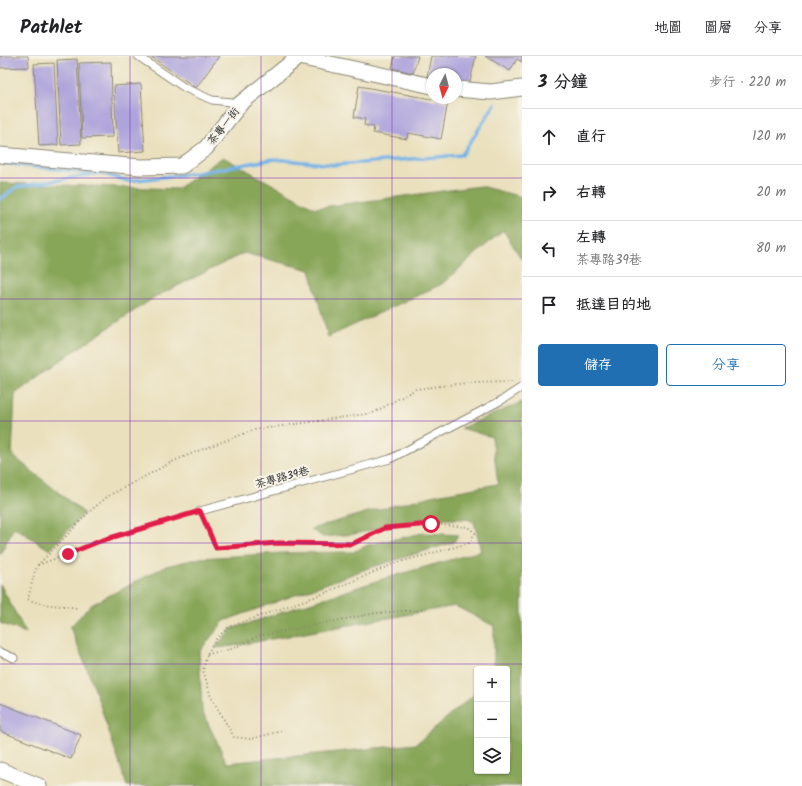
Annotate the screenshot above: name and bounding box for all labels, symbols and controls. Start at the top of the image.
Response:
text: Pathlet [20,13,82,43]
text: 地圖 [654,17,682,39]
text: 圖層 [704,17,732,39]
text: 分享 [754,17,782,39]
north arrow [426,68,462,104]
text: 3 分鐘 [538,69,588,96]
text: 步行 · 220 m [709,72,786,93]
street label: 茶專一街 [203,103,245,149]
text: 直行 [576,125,606,149]
icon: ahead [538,126,560,148]
text: 120 m [752,126,786,147]
text: 右轉 [576,181,606,205]
icon: right [538,182,560,204]
text: 20 m [756,182,786,203]
text: 左轉 [576,226,606,250]
icon: left [538,238,560,260]
text: 80 m [756,238,786,259]
text: 茶專路39巷 [576,250,642,271]
text: 抵達目的地 [576,293,651,317]
icon: arrive [538,294,560,316]
button: 儲存 [538,344,658,386]
button: 分享 [666,344,786,386]
street label: 茶專路39巷 [253,462,311,494]
route start [422,515,440,533]
route end [59,545,77,563]
map controls [474,666,510,774]
button: + [474,666,510,702]
button: − [474,702,510,738]
button: layers [474,738,510,774]

